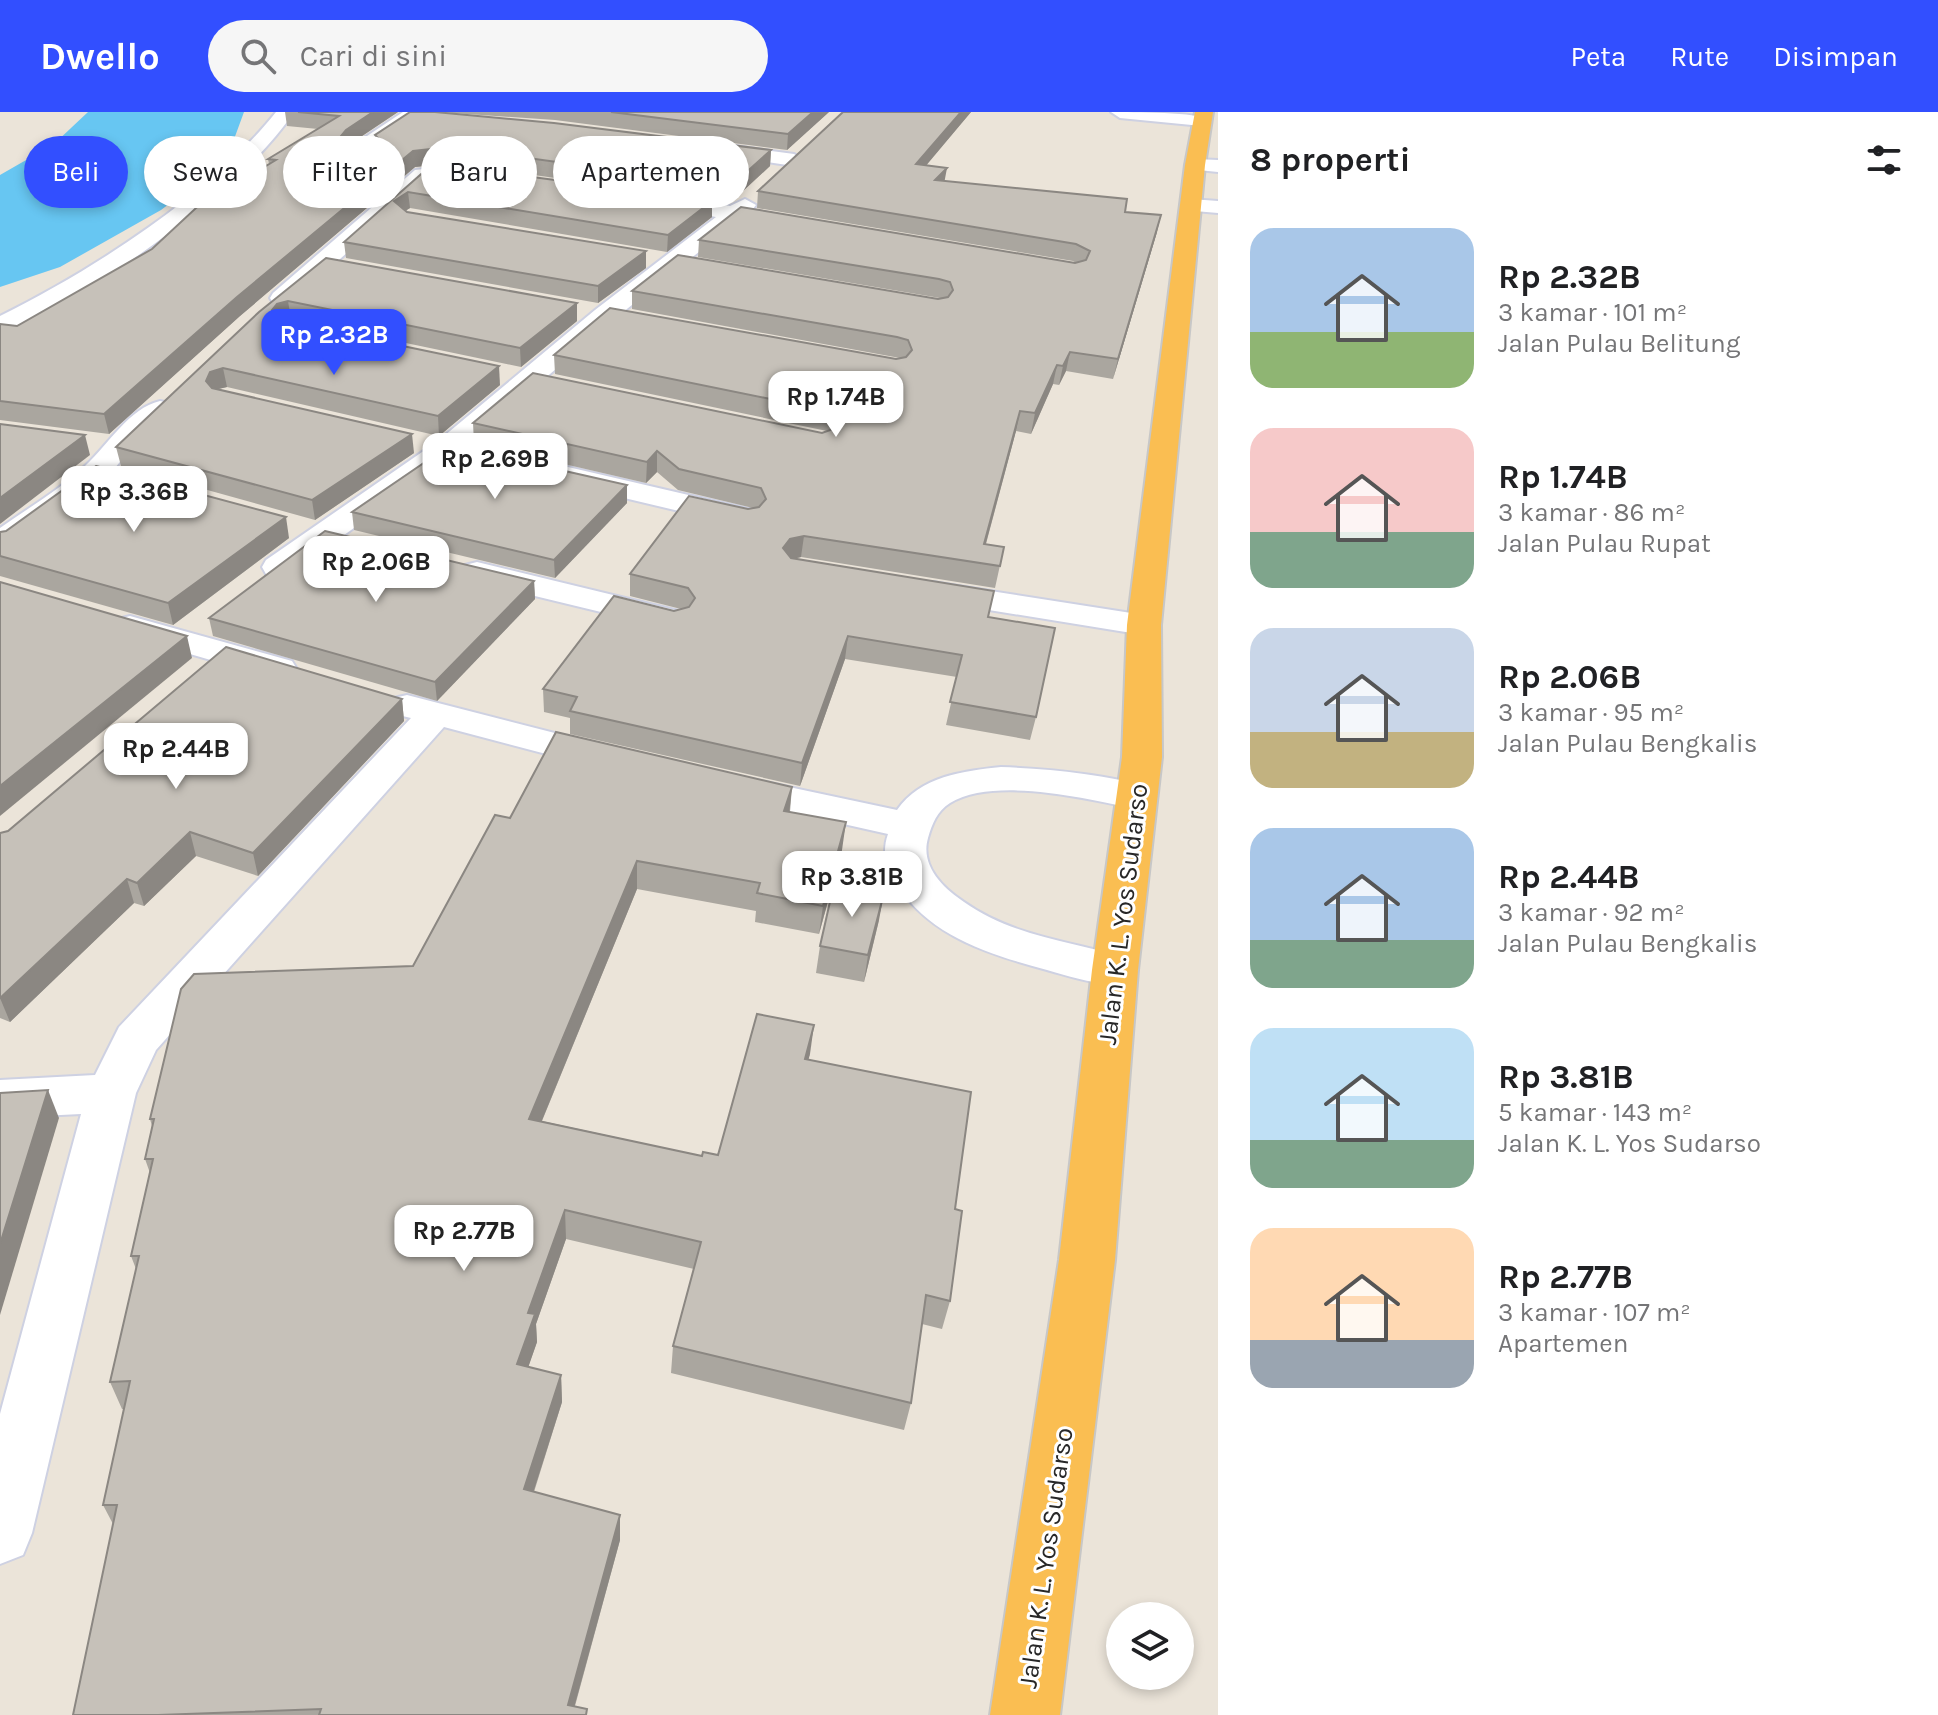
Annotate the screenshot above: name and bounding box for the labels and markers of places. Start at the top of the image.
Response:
pin: Rp 2.32B [251,309,417,377]
pin: Rp 1.74B [753,371,919,439]
pin: Rp 2.69B [412,433,578,501]
pin: Rp 3.36B [51,466,217,534]
pin: Rp 2.06B [293,536,459,604]
pin: Rp 2.44B [93,723,259,791]
pin: Rp 3.81B [769,851,935,919]
pin: Rp 2.77B [381,1205,547,1273]

